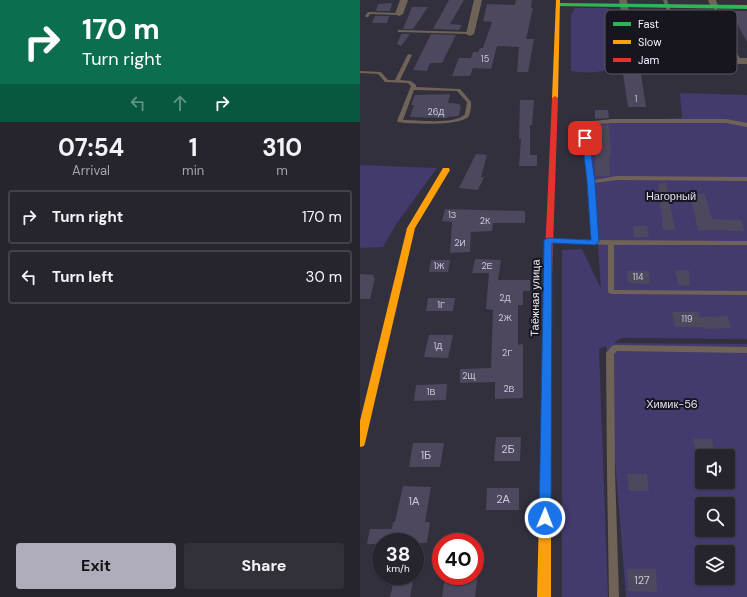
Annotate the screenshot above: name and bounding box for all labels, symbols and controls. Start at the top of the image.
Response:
legend [605,10,737,74]
text: 170 m [82,11,160,48]
icon: right [16,16,68,68]
text: Fast [638,17,659,31]
text: Slow [638,35,662,49]
text: Turn right [82,47,162,71]
house number: 15 [481,53,489,65]
text: Jam [638,53,659,67]
icon: left [127,92,149,114]
icon: ahead [169,92,191,114]
icon: right [211,92,233,114]
house number: 1 [635,93,638,105]
house number: 26Д [428,106,444,118]
pin [568,121,602,155]
icon: arrive [574,127,596,149]
text: 07:54 [58,132,124,163]
text: 1 [189,132,198,163]
text: 310 [262,132,302,163]
text: Arrival [72,162,110,179]
text: min [182,162,204,179]
text: m [276,162,288,179]
park label: Нагорный [646,189,696,203]
icon: right [18,206,40,228]
text: Turn right [52,207,123,227]
text: 170 m [302,207,342,227]
house number: 1З [448,209,456,221]
house number: 2К [480,215,491,227]
house number: 2И [454,237,466,249]
street label: Таёжная улица [527,258,543,337]
house number: 1Ж [433,260,445,272]
house number: 2Е [481,260,493,272]
icon: left [18,266,40,288]
text: Turn left [52,267,113,287]
text: 30 m [306,267,342,287]
house number: 114 [632,271,644,283]
house number: 2Д [499,292,511,304]
house number: 1Г [437,299,445,311]
house number: 2Ж [498,312,512,324]
house number: 119 [681,313,693,325]
house number: 1Д [434,340,442,352]
house number: 2Г [502,347,512,359]
house number: 2Щ [462,370,476,382]
house number: 2В [503,383,515,395]
house number: 1В [427,386,435,398]
park label: Химик-56 [646,397,698,411]
house number: 2Б [501,442,515,456]
house number: 1Б [421,448,431,462]
map controls [695,449,735,585]
button: sound [695,449,735,489]
house number: 2А [496,492,510,506]
house number: 1А [409,494,420,508]
position arrow [524,497,566,539]
button: search [695,497,735,537]
speed limit sign: 40 [432,533,484,585]
text: 38 [386,541,410,567]
button: Exit [16,543,176,589]
button: Share [184,543,344,589]
button: layers [695,545,735,585]
text: km/h [386,562,410,575]
house number: 127 [634,573,650,587]

